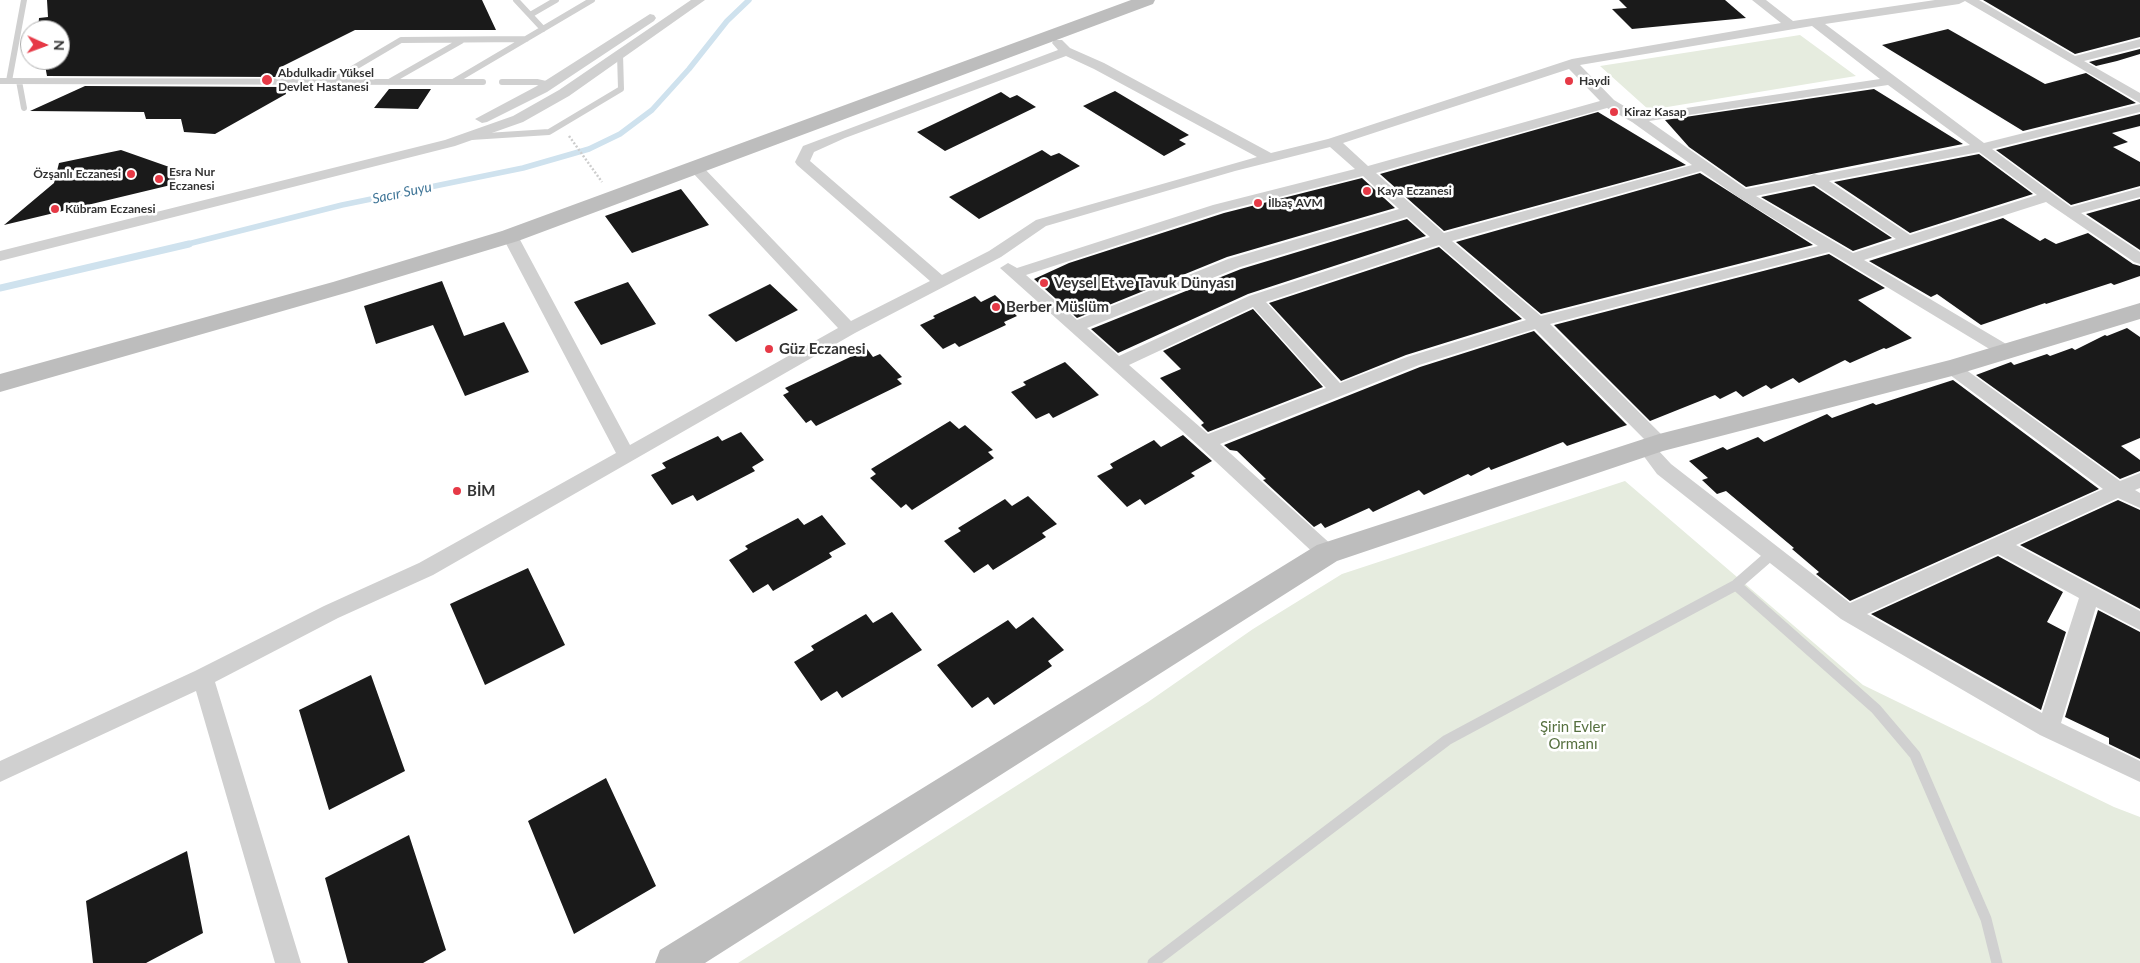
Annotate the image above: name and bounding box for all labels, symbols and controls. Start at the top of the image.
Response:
north arrow [20,20,70,70]
text: N [51,40,68,51]
place label: Abdulkadir Yüksel Devlet Hastanesi [278,66,374,94]
marker: Abdulkadir Yüksel Devlet Hastanesi [260,73,274,87]
place label: Haydi [1579,74,1610,88]
marker: Haydi [1563,75,1575,87]
place label: Kiraz Kasap [1624,105,1687,119]
marker: Kiraz Kasap [1608,106,1620,118]
place label: Esra Nur Eczanesi [169,165,215,193]
place label: Özşanlı Eczanesi [33,167,121,181]
marker: Özşanlı Eczanesi [125,168,137,180]
marker: Esra Nur Eczanesi [153,173,165,185]
water label: Sacır Suyu [371,179,433,207]
place label: Kaya Eczanesi [1377,184,1452,198]
marker: Kaya Eczanesi [1361,185,1373,197]
place label: İlbaş AVM [1268,196,1323,210]
marker: İlbaş AVM [1252,197,1264,209]
place label: Kübram Eczanesi [65,202,155,216]
marker: Kübram Eczanesi [49,203,61,215]
place label: Veysel Et ve Tavuk Dünyası [1054,274,1234,292]
marker: Veysel Et ve Tavuk Dünyası [1038,277,1050,289]
place label: Berber Müslüm [1006,298,1109,316]
marker: Berber Müslüm [990,301,1002,313]
place label: Güz Eczanesi [779,340,866,358]
marker: Güz Eczanesi [763,343,775,355]
place label: BİM [467,482,495,500]
marker: BİM [451,485,463,497]
park label: Şirin Evler Ormanı [1540,718,1606,753]

